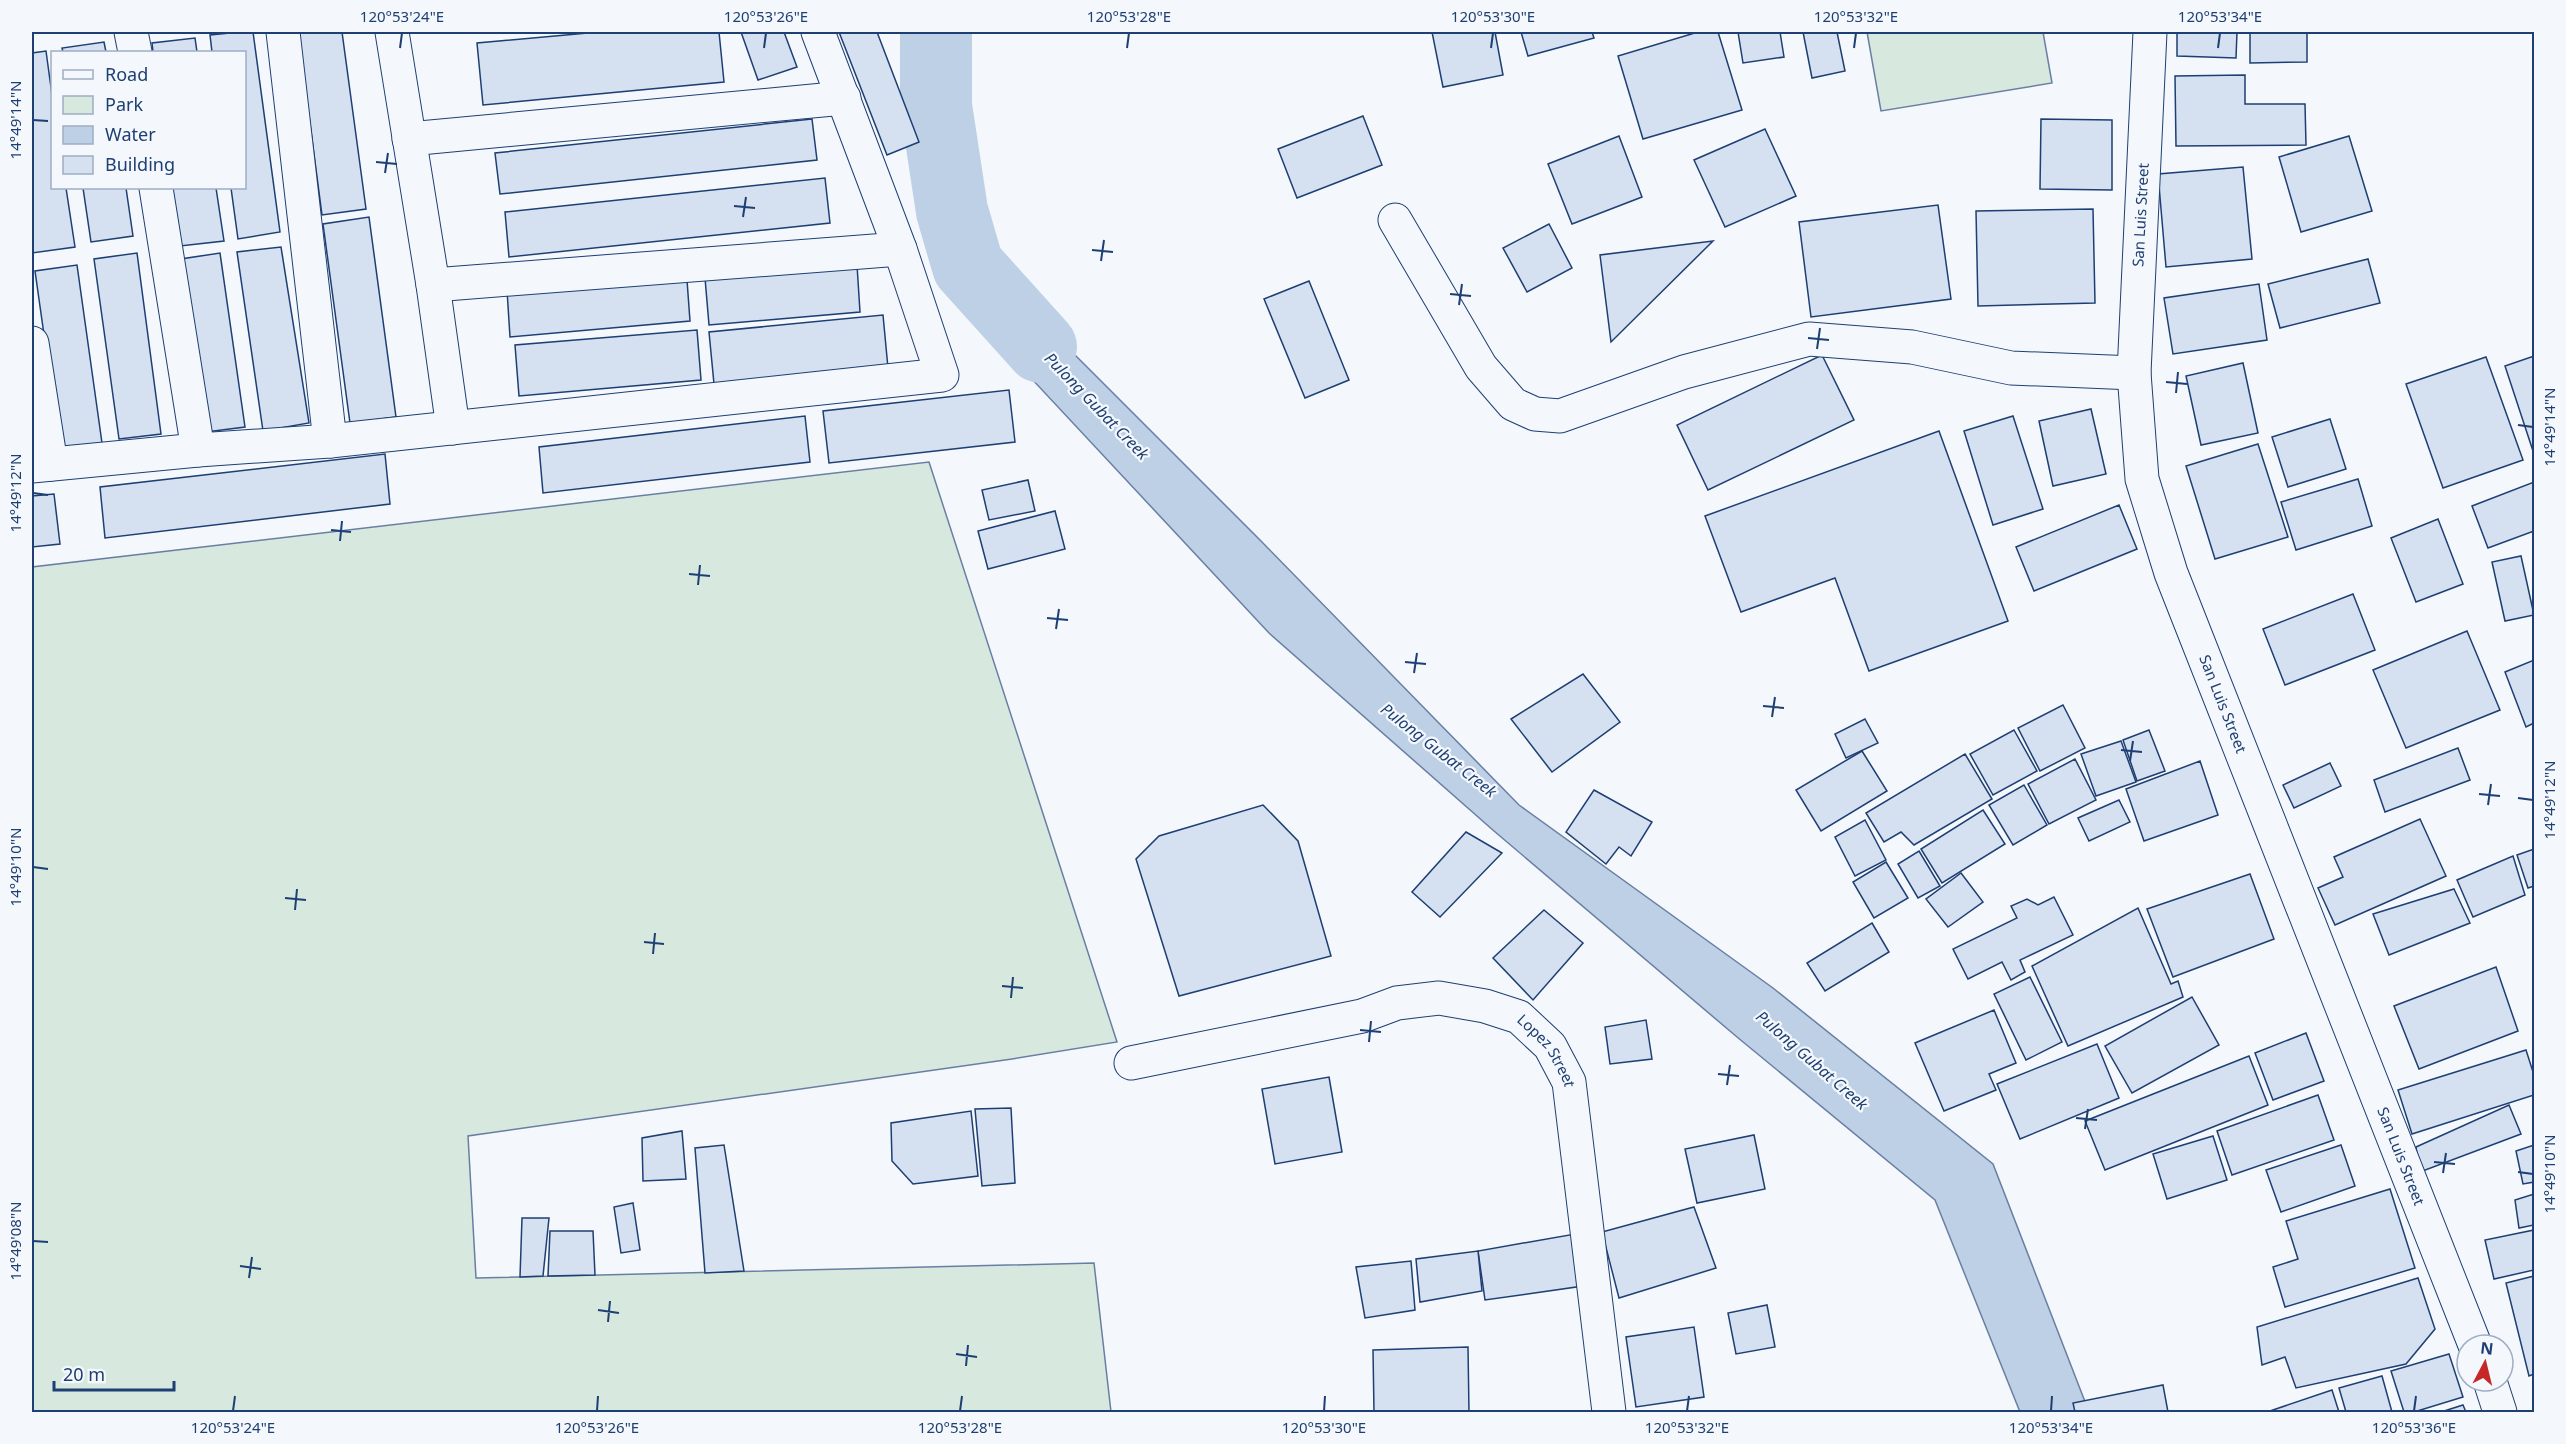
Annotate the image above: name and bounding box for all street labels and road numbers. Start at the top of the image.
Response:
street label: San Luis Street [2127,162,2153,267]
street label: San Luis Street [2195,652,2252,756]
street label: Lopez Street [1513,1009,1581,1088]
street label: San Luis Street [2373,1104,2430,1209]

